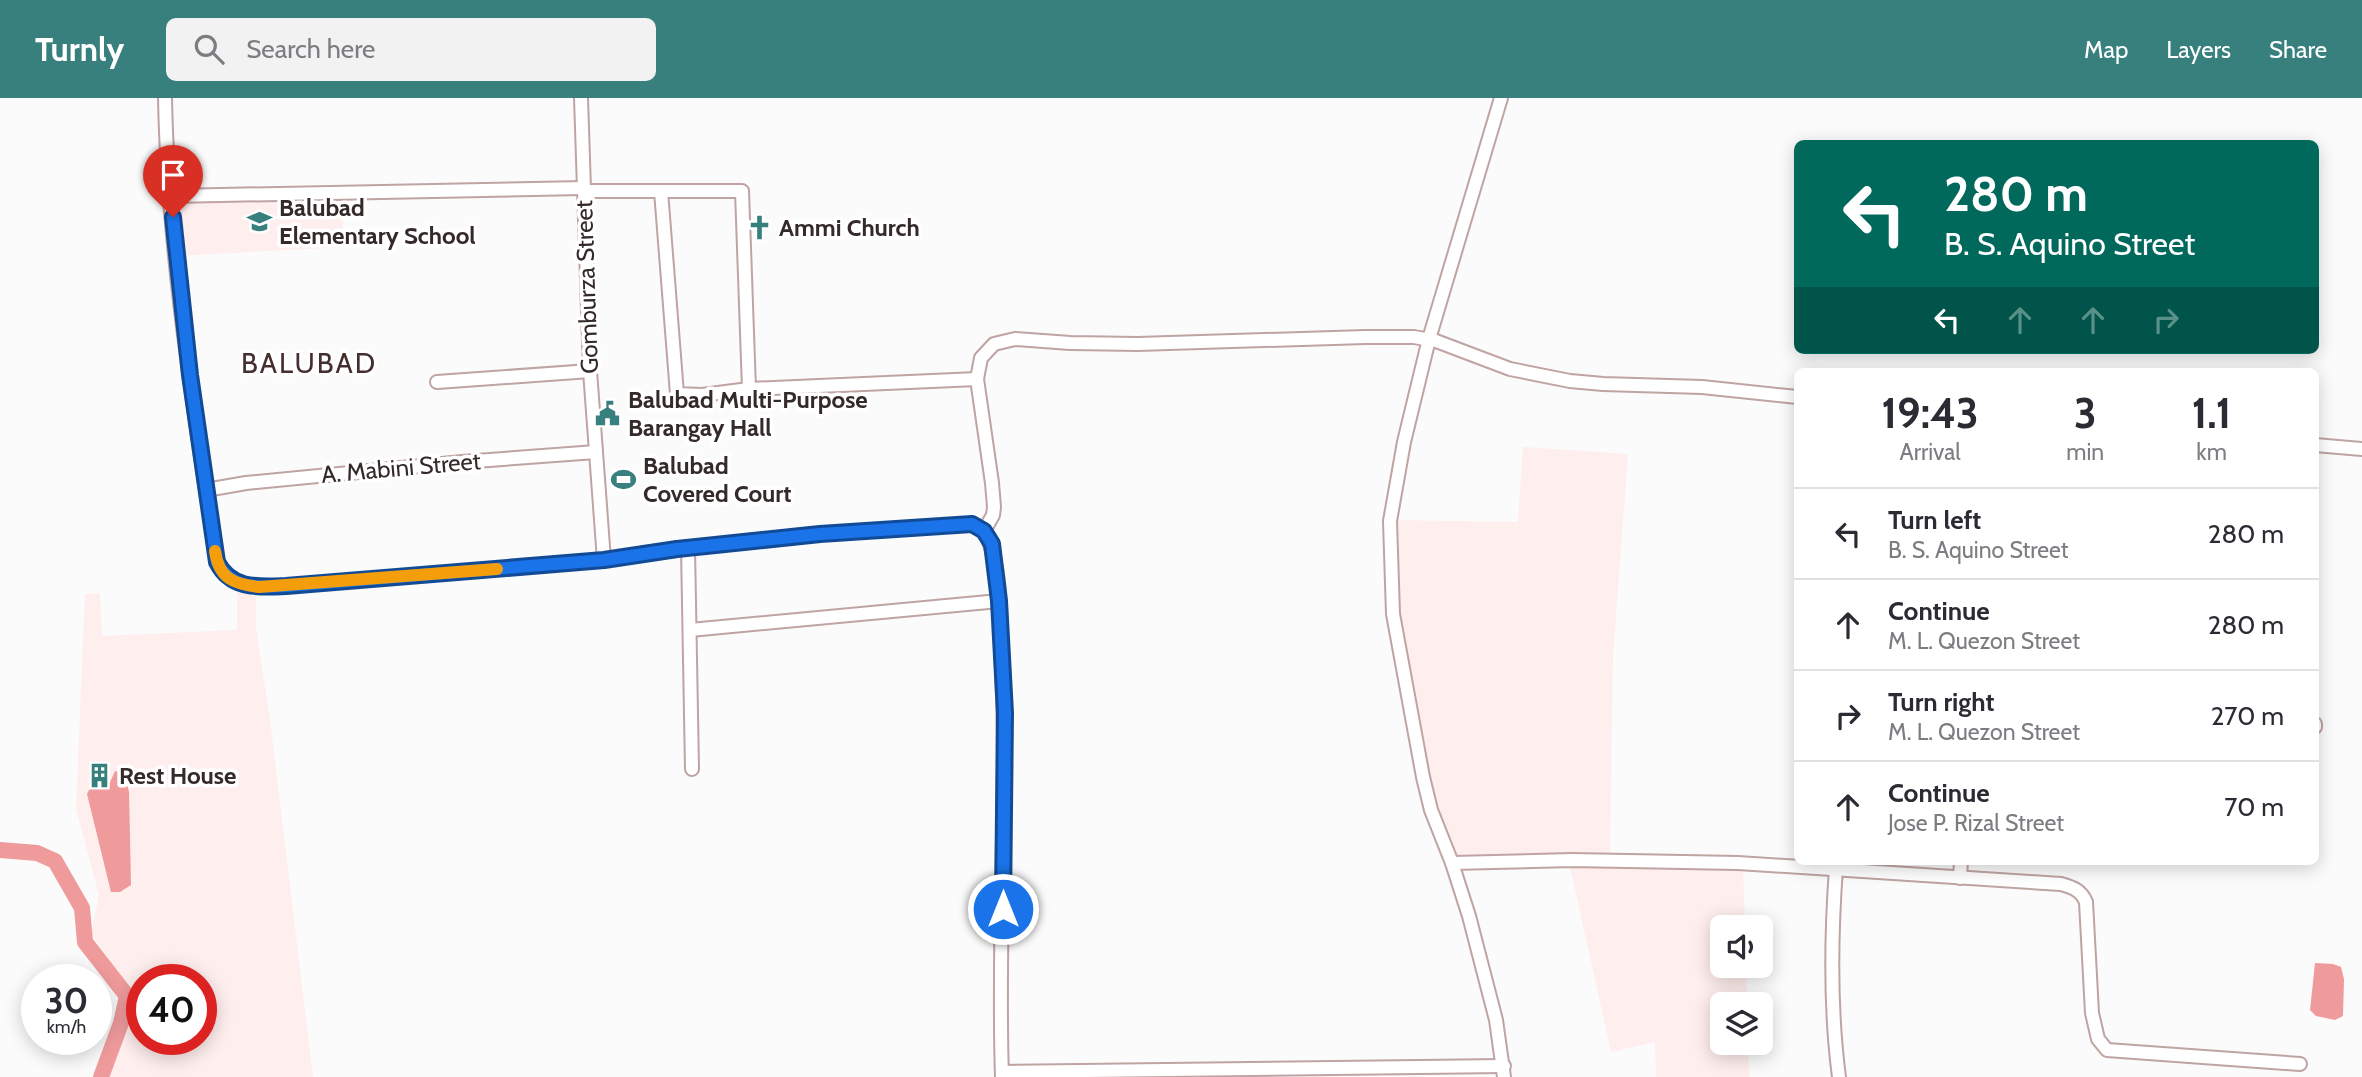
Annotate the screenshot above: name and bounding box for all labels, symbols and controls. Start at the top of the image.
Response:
search box [166,18,656,81]
text: Turnly [35,29,124,69]
icon: search [190,30,228,68]
text: Search here [246,33,375,65]
text: Map [2084,35,2128,64]
text: Layers [2166,35,2231,64]
text: Share [2269,35,2327,64]
pin [143,145,203,217]
icon: arrive [154,156,192,194]
text: 280 m [1944,164,2088,223]
icon: left [1829,168,1920,259]
place label: Balubad Elementary School [279,193,476,250]
street label: Gomburza Street [569,200,604,374]
school or university icon: Balubad Elementary School [245,208,273,236]
place label: Ammi Church [779,213,920,242]
church icon: Ammi Church [745,214,773,242]
text: B. S. Aquino Street [1944,224,2195,263]
icon: left [1928,301,1966,339]
icon: ahead [2001,301,2039,339]
icon: ahead [2074,301,2112,339]
icon: right [2147,301,2185,339]
district label: BALUBAD [241,346,377,380]
place label: Balubad Multi-Purpose Barangay Hall [628,385,868,442]
text: 19:43 [1882,387,1979,439]
text: 3 [2074,387,2097,439]
text: 1.1 [2192,387,2231,439]
public building icon: Balubad Multi-Purpose Barangay Hall [594,400,622,428]
text: Arrival [1900,438,1961,466]
text: min [2066,438,2104,466]
text: km [2196,438,2227,466]
street label: A. Mabini Street [320,446,482,489]
place label: Balubad Covered Court [643,451,792,508]
sports icon: Balubad Covered Court [609,466,637,494]
text: Turn left [1888,504,1981,536]
icon: left [1829,515,1867,553]
text: 280 m [2208,518,2284,550]
text: B. S. Aquino Street [1888,536,2069,564]
text: Continue [1888,595,1990,627]
icon: ahead [1829,606,1867,644]
text: 280 m [2208,609,2284,641]
text: M. L. Quezon Street [1888,627,2080,655]
text: Turn right [1888,686,1994,718]
icon: right [1829,697,1867,735]
text: 270 m [2211,700,2284,732]
text: M. L. Quezon Street [1888,718,2080,746]
place label: Rest House [119,761,236,790]
building icon: Rest House [85,762,113,790]
text: Continue [1888,777,1990,809]
icon: ahead [1829,788,1867,826]
text: 70 m [2224,791,2284,823]
text: Jose P. Rizal Street [1888,809,2064,837]
position arrow [966,872,1040,946]
map controls [1710,915,1773,1055]
button: sound [1710,915,1773,978]
speed limit sign: 40 [126,964,217,1055]
text: 30 [45,979,88,1022]
button: layers [1710,992,1773,1055]
text: km/h [47,1016,86,1038]

